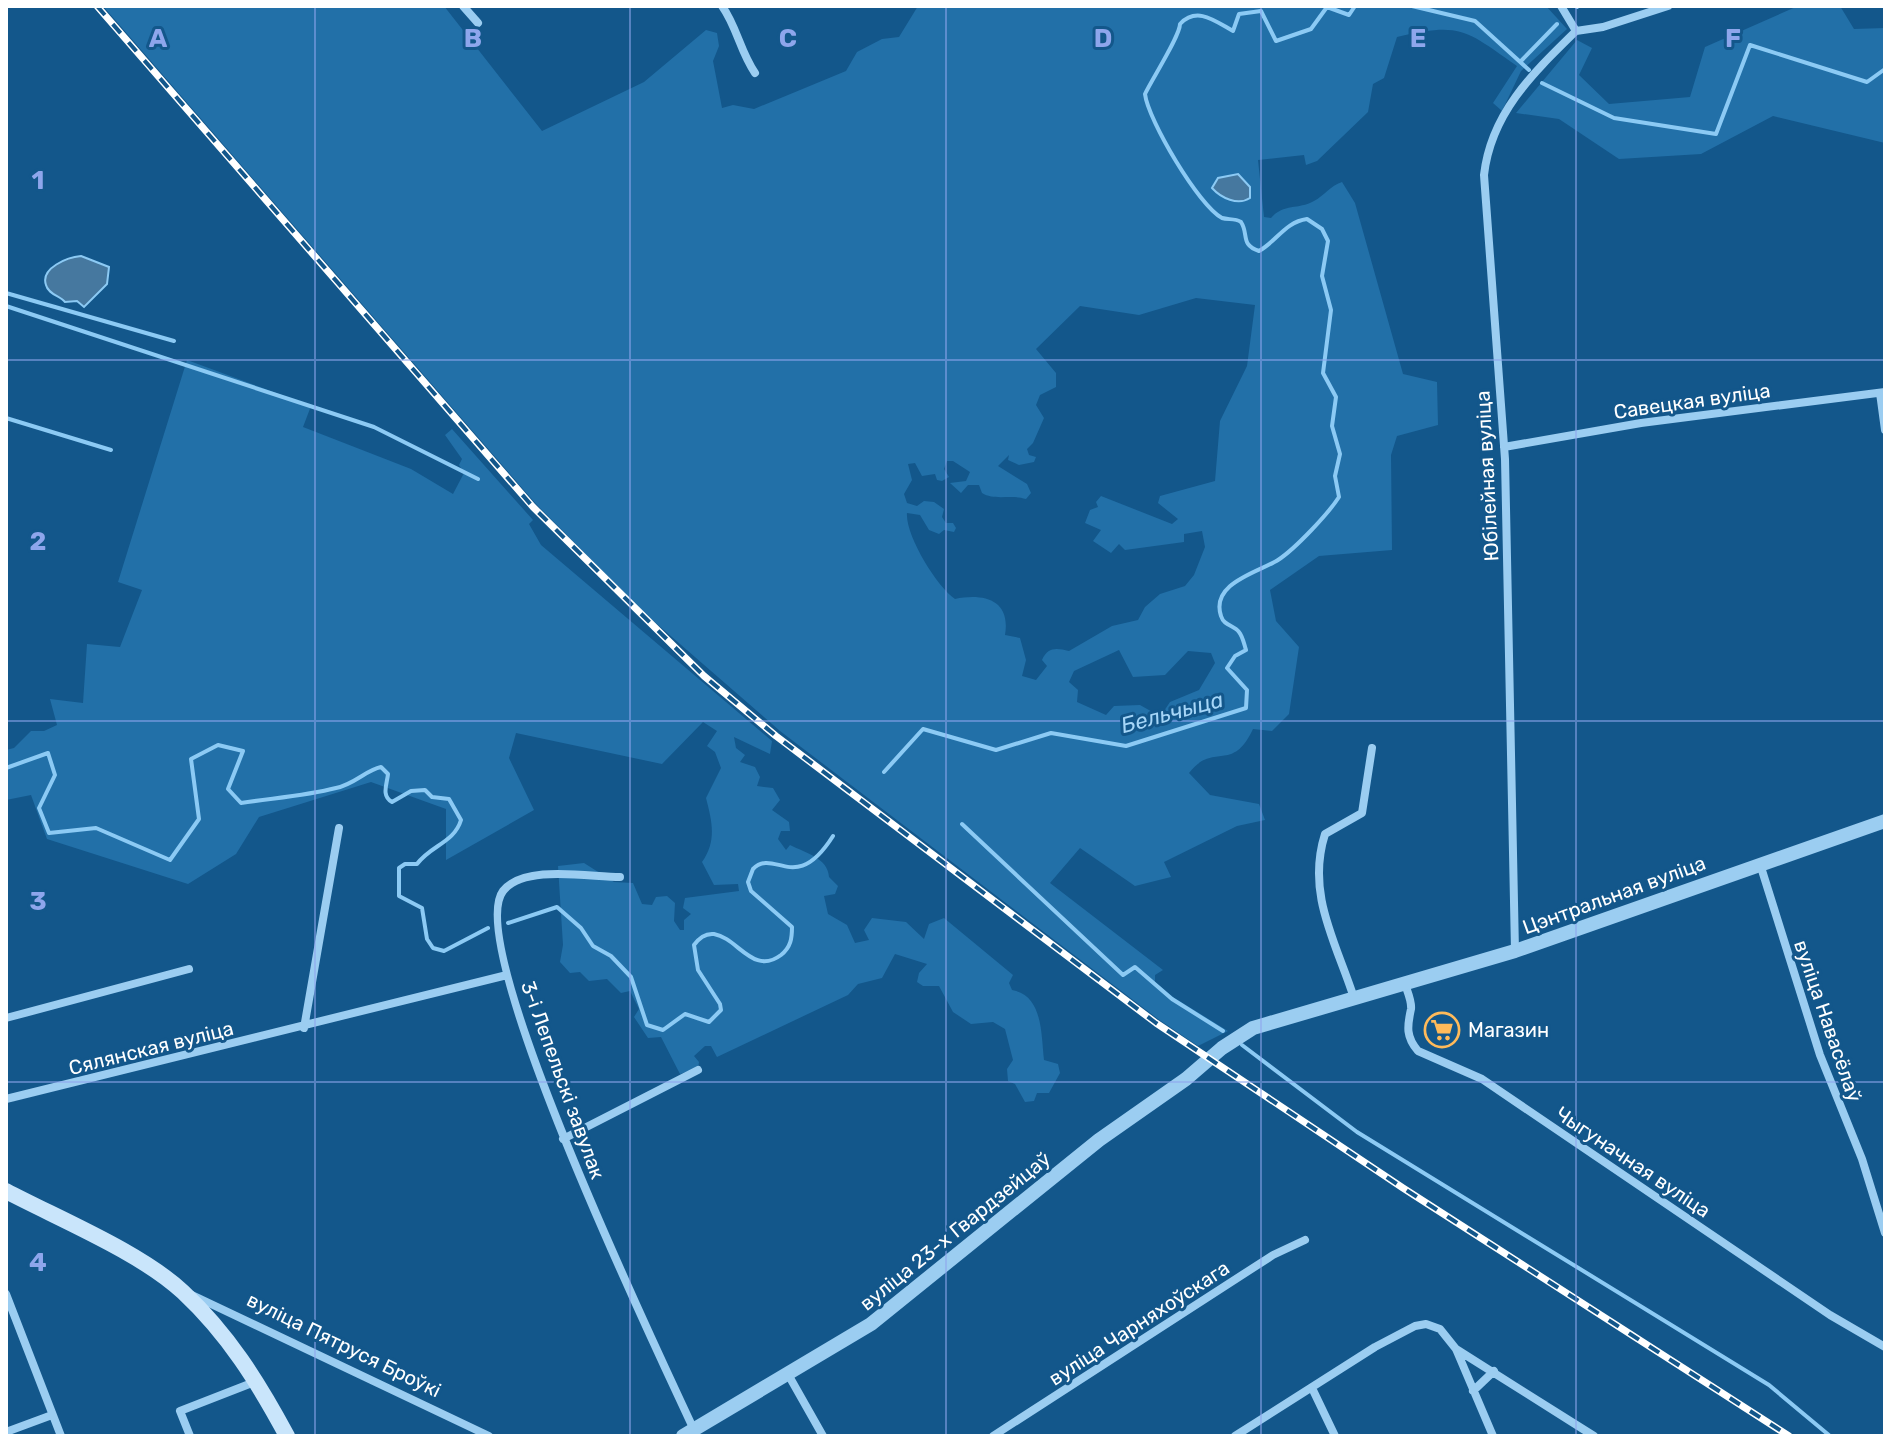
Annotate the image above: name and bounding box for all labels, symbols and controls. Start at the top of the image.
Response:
text: A [149,23,168,54]
text: B [464,23,482,54]
text: C [779,23,797,54]
text: D [1094,23,1112,54]
text: E [1410,23,1426,54]
text: F [1725,23,1741,54]
text: 1 [32,165,44,196]
street label: Савецкая вуліца [1612,378,1772,424]
street label: Юбілейная вуліца [1471,390,1503,562]
text: 2 [30,526,46,557]
water label: Бельчыца [1118,686,1226,739]
street label: Цэнтральная вуліца [1519,851,1709,939]
text: 3 [29,886,47,917]
street label: вуліца Навасёлаў [1789,937,1867,1105]
street label: 3-і Лепельскі завулак [516,978,610,1183]
supermarket icon: Магазин [1423,1011,1461,1049]
street label: Сялянская вуліца [66,1016,236,1080]
place label: Магазин [1468,1018,1549,1042]
street label: Чыгуначная вуліца [1551,1101,1715,1223]
street label: вуліца 23-х Гвардзейцаў [855,1147,1055,1315]
text: 4 [29,1247,47,1278]
street label: вуліца Чарняхоўскага [1044,1256,1234,1390]
street label: вуліца Пятруся Броўкі [243,1288,445,1402]

